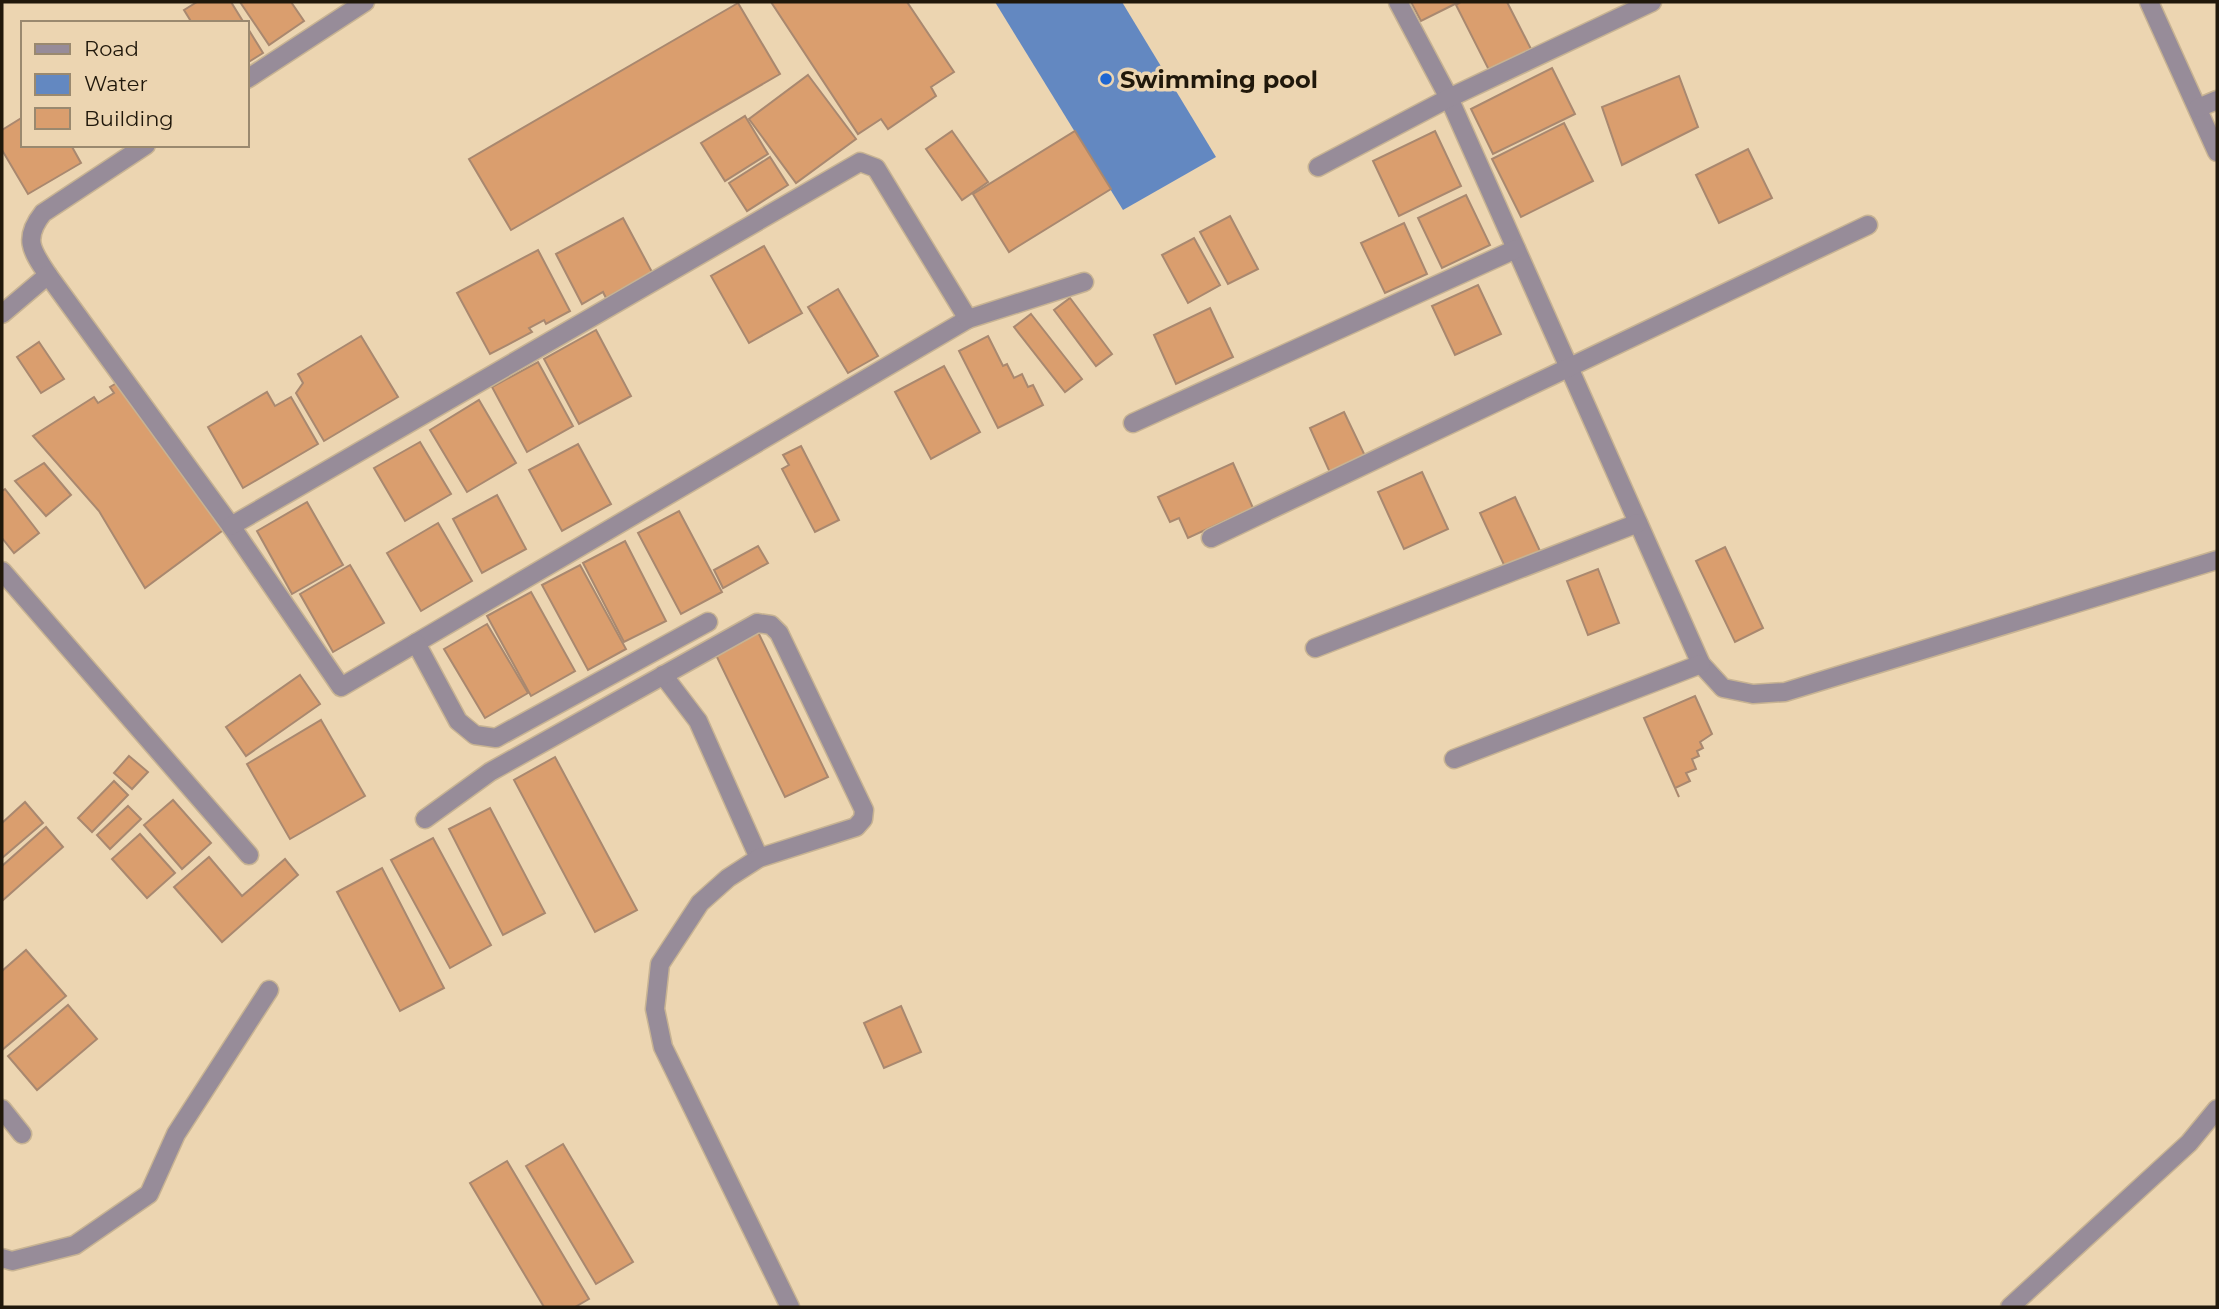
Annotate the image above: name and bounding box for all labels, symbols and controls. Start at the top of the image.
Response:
legend [21,21,248,147]
text: Road [84,36,139,61]
place label: Swimming pool [1120,65,1318,94]
text: Water [84,71,148,96]
marker: Swimming pool [1098,71,1114,87]
text: Building [84,106,174,131]

